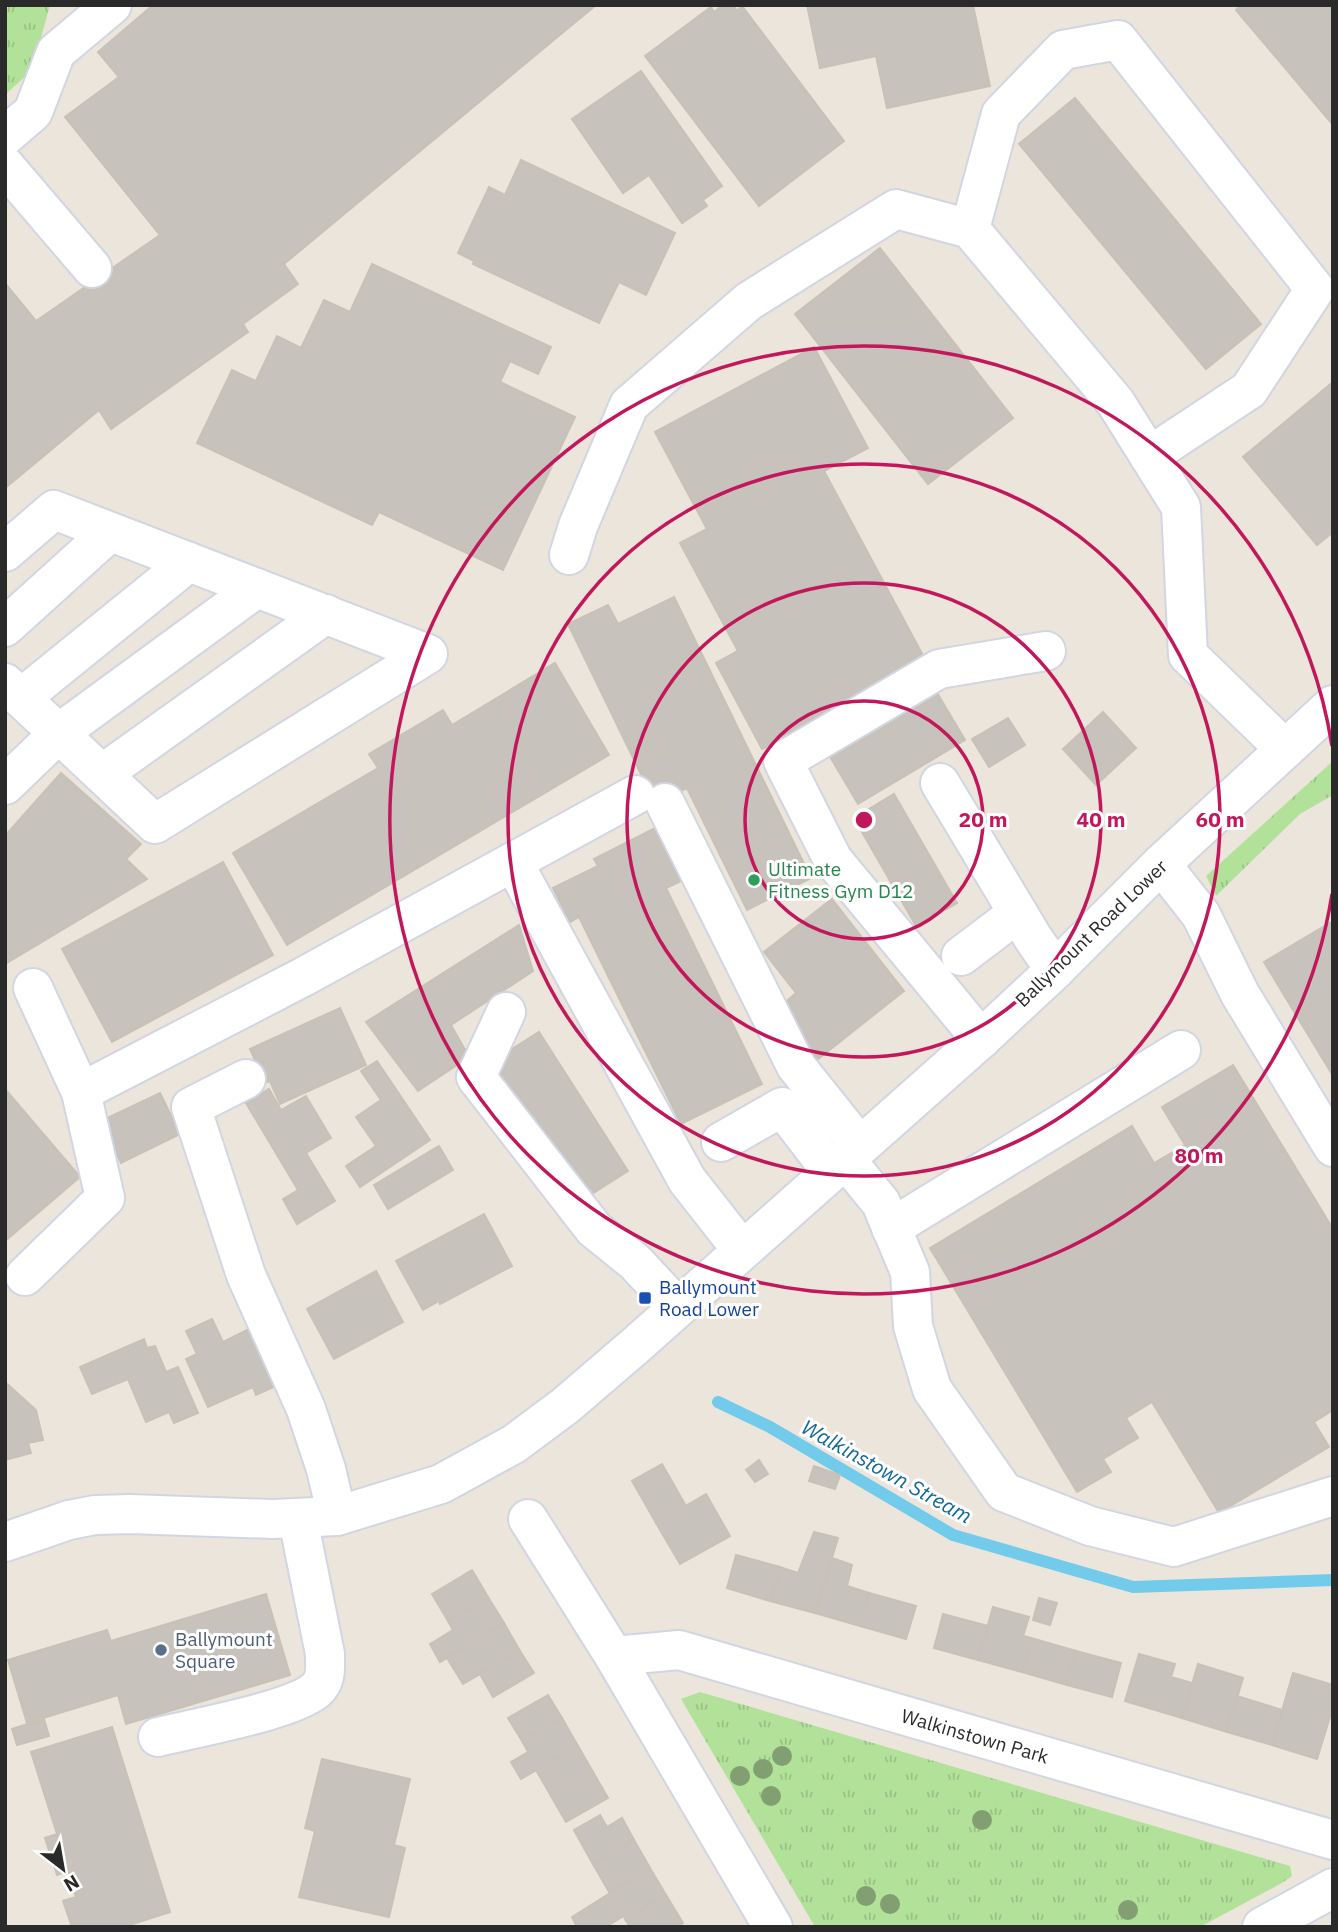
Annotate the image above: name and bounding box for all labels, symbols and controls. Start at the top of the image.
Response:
text: 20 m [959,805,1007,833]
text: 40 m [1077,805,1125,833]
text: 60 m [1196,805,1244,833]
centre of rings [852,808,876,832]
street label: Ballymount Road Lower [1010,854,1172,1012]
place label: Ultimate Fitness Gym D12 [768,857,913,903]
marker: Ultimate Fitness Gym D12 [746,872,762,888]
text: 80 m [1175,1141,1223,1169]
place label: Ballymount Road Lower [659,1275,759,1321]
marker: Ballymount Road Lower [637,1290,653,1306]
water label: Walkinstown Stream [797,1413,977,1529]
place label: Ballymount Square [175,1627,273,1673]
marker: Ballymount Square [153,1642,169,1658]
street label: Walkinstown Park [899,1703,1051,1769]
north arrow [28,1834,98,1904]
text: N [60,1870,84,1897]

